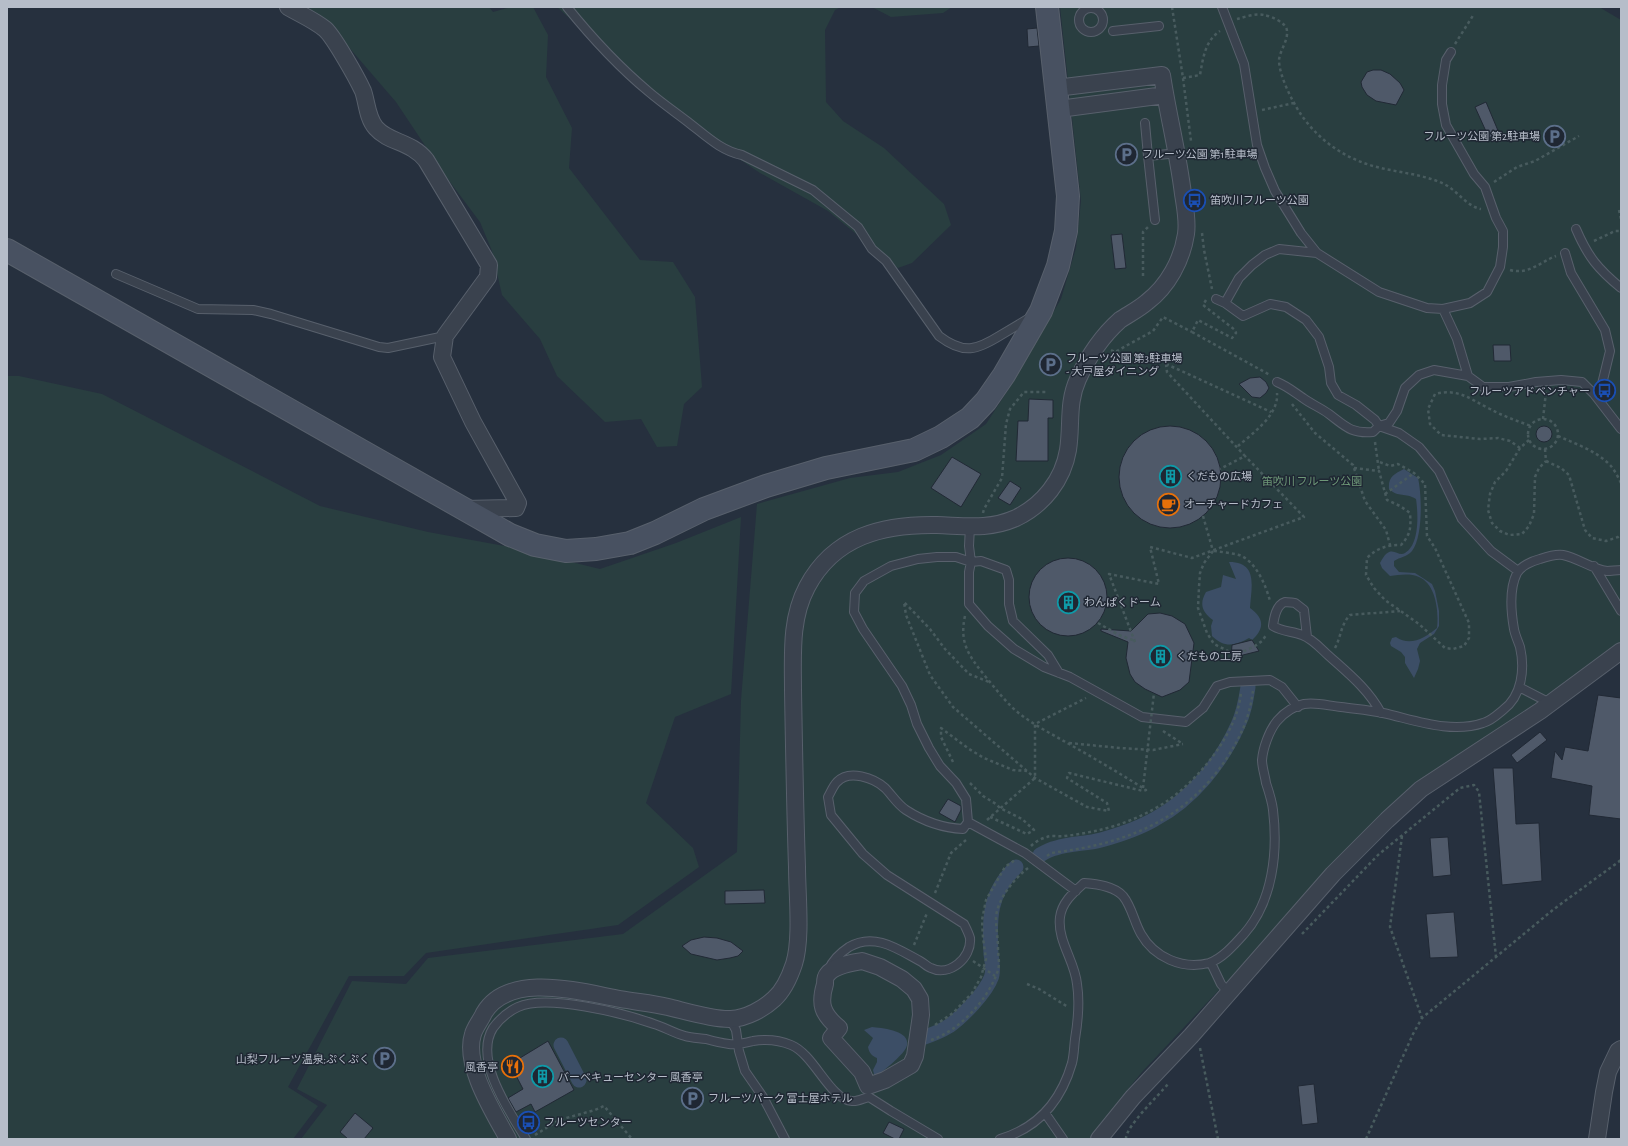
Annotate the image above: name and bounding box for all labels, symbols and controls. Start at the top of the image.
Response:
parking icon: フルーツ公園 第2駐車場 [1542,123,1568,149]
place label: フルーツ公園 第2駐車場 [1423,130,1540,142]
parking icon: フルーツ公園 第1駐車場 [1113,141,1139,167]
place label: フルーツ公園 第1駐車場 [1142,148,1257,160]
bus stop icon: 笛吹川フルーツ公園 [1181,187,1207,213]
place label: 笛吹川フルーツ公園 [1210,194,1309,206]
parking icon: フルーツ公園 第3駐車場 - 大戸屋ダイニング [1037,351,1063,377]
place label: フルーツ公園 第3駐車場 - 大戸屋ダイニング [1066,352,1182,377]
bus stop icon: フルーツアドベンチャー [1592,378,1618,404]
place label: フルーツアドベンチャー [1469,386,1590,397]
building icon: くだもの広場 [1157,463,1183,489]
place label: くだもの広場 [1186,470,1252,482]
park label: 笛吹川 フルーツ公園 [1262,475,1362,487]
cafe icon: オーチャードカフェ [1155,491,1181,517]
place label: オーチャードカフェ [1184,499,1283,510]
building icon: わんぱくドーム [1055,589,1081,615]
place label: わんぱくドーム [1084,596,1161,608]
building icon: くだもの工房 [1147,643,1173,669]
place label: くだもの工房 [1176,650,1242,662]
parking icon: 山梨フルーツ温泉;ぷくぷく [372,1046,398,1072]
place label: 山梨フルーツ温泉;ぷくぷく [236,1053,370,1065]
restaurant icon: 風香亭 [500,1054,526,1080]
place label: 風香亭 [465,1061,498,1073]
building icon: バーベキューセンター 風香亭 [529,1064,555,1090]
place label: バーベキューセンター 風香亭 [558,1071,703,1083]
parking icon: フルーツパーク 富士屋ホテル [679,1085,705,1111]
place label: フルーツパーク 富士屋ホテル [708,1093,853,1104]
bus stop icon: フルーツセンター [515,1109,541,1135]
place label: フルーツセンター [544,1117,632,1128]

